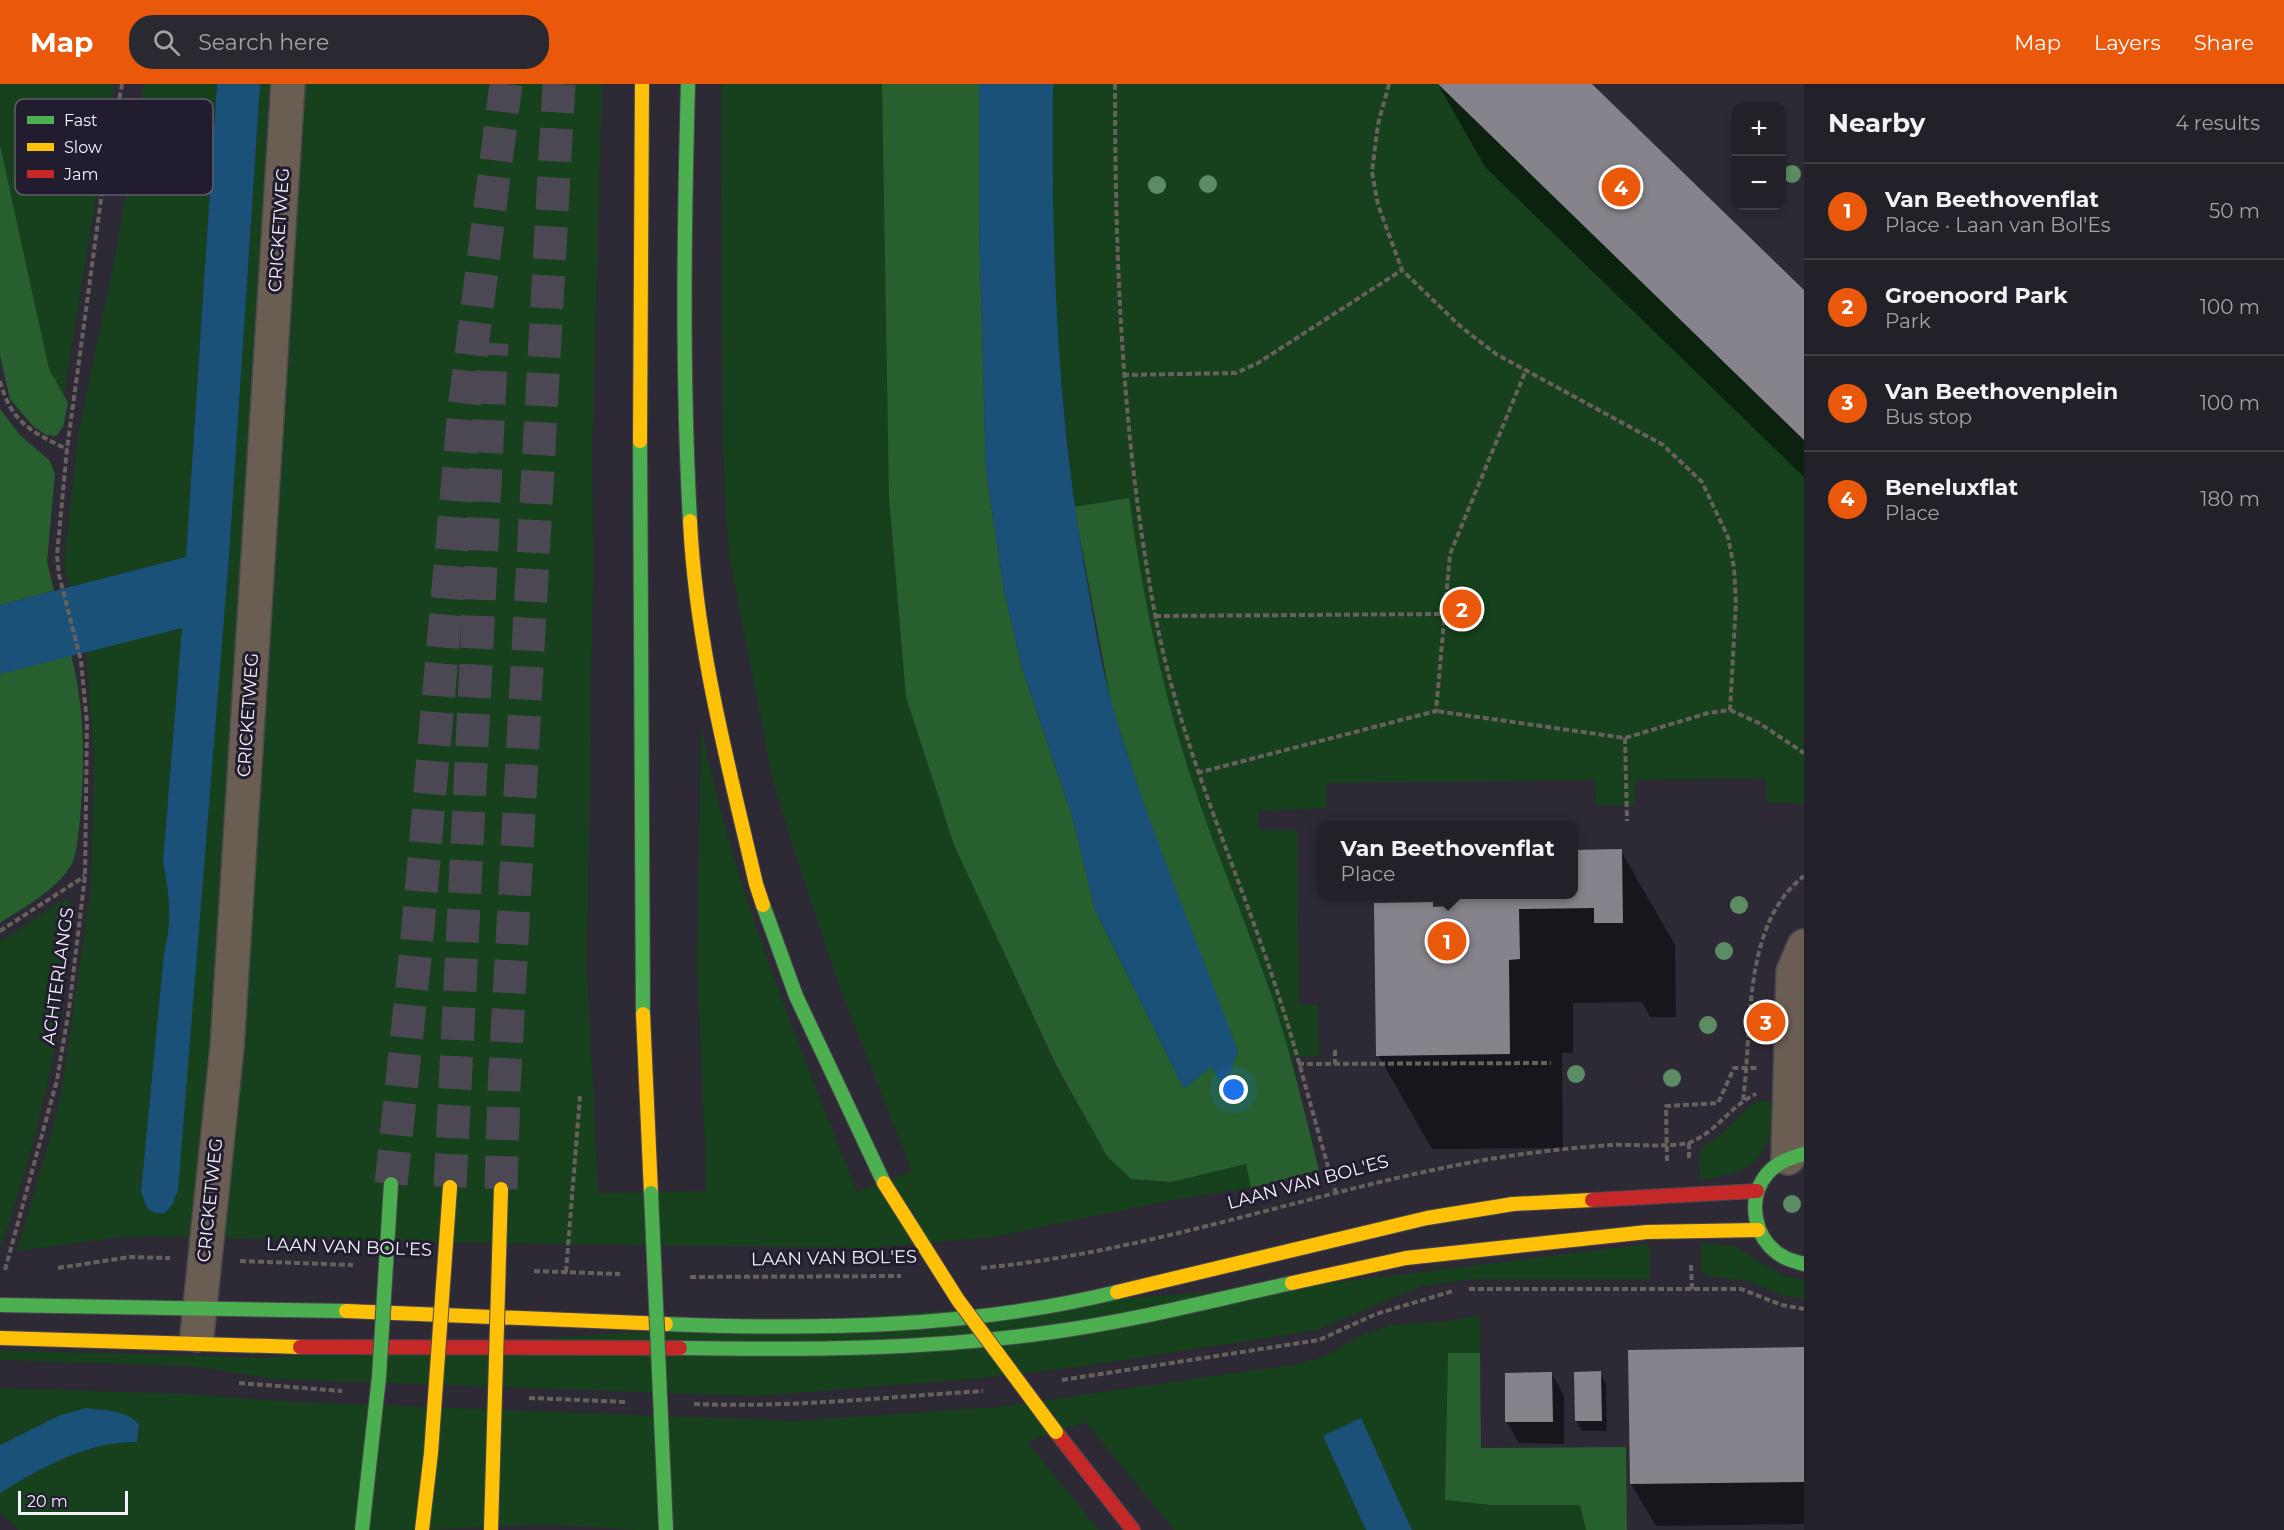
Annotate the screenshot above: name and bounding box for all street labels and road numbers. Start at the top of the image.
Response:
street label: CRICKETWEG [264,167,294,293]
street label: CRICKETWEG [233,652,263,778]
street label: ACHTERLANGS [37,906,79,1046]
street label: CRICKETWEG [193,1137,227,1263]
street label: LAAN VAN BOL'ES [1225,1150,1391,1214]
street label: LAAN VAN BOL'ES [266,1233,432,1261]
street label: LAAN VAN BOL'ES [751,1246,917,1270]

